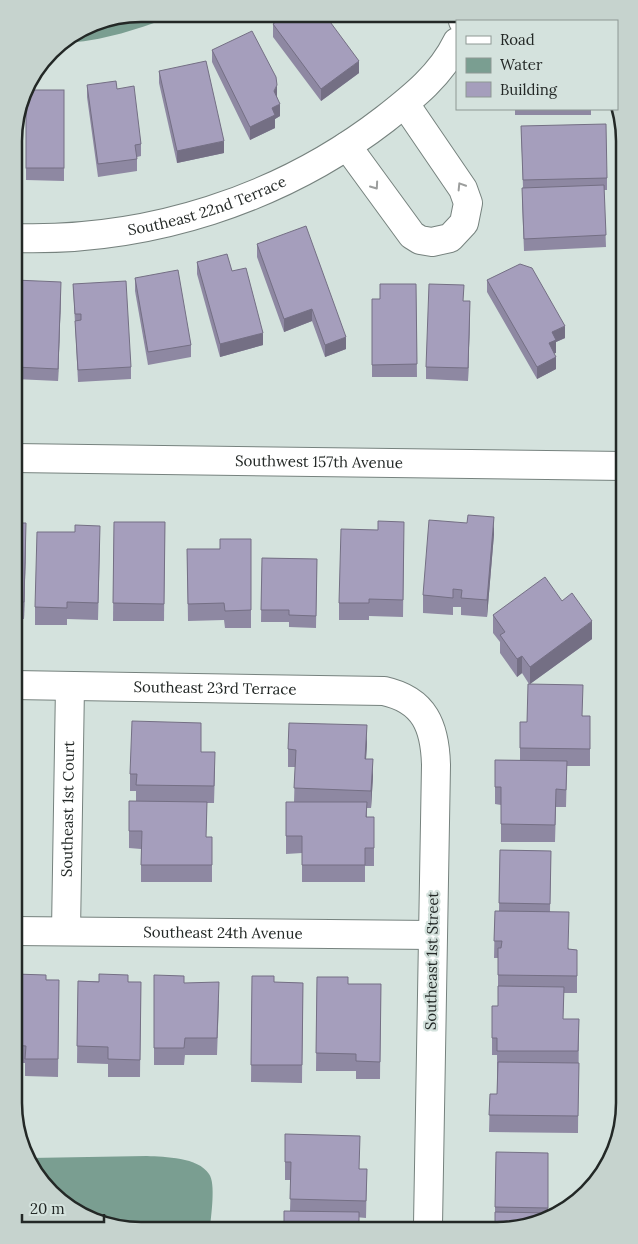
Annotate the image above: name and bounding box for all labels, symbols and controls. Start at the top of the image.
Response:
legend [456,20,618,110]
text: Road [500,30,535,49]
text: Water [500,55,543,74]
text: Building [500,80,558,99]
street label: Southeast 22nd Terrace [126,172,289,239]
one-way arrow [369,180,378,190]
one-way arrow [457,183,467,192]
street label: Southwest 157th Avenue [235,451,403,472]
street label: Southeast 23rd Terrace [133,677,297,699]
street label: Southeast 1st Court [57,740,78,877]
street label: Southeast 1st Street [421,892,442,1030]
street label: Southeast 24th Avenue [143,922,303,943]
scale bar [22,1192,105,1224]
text: 20 m [30,1199,65,1218]

